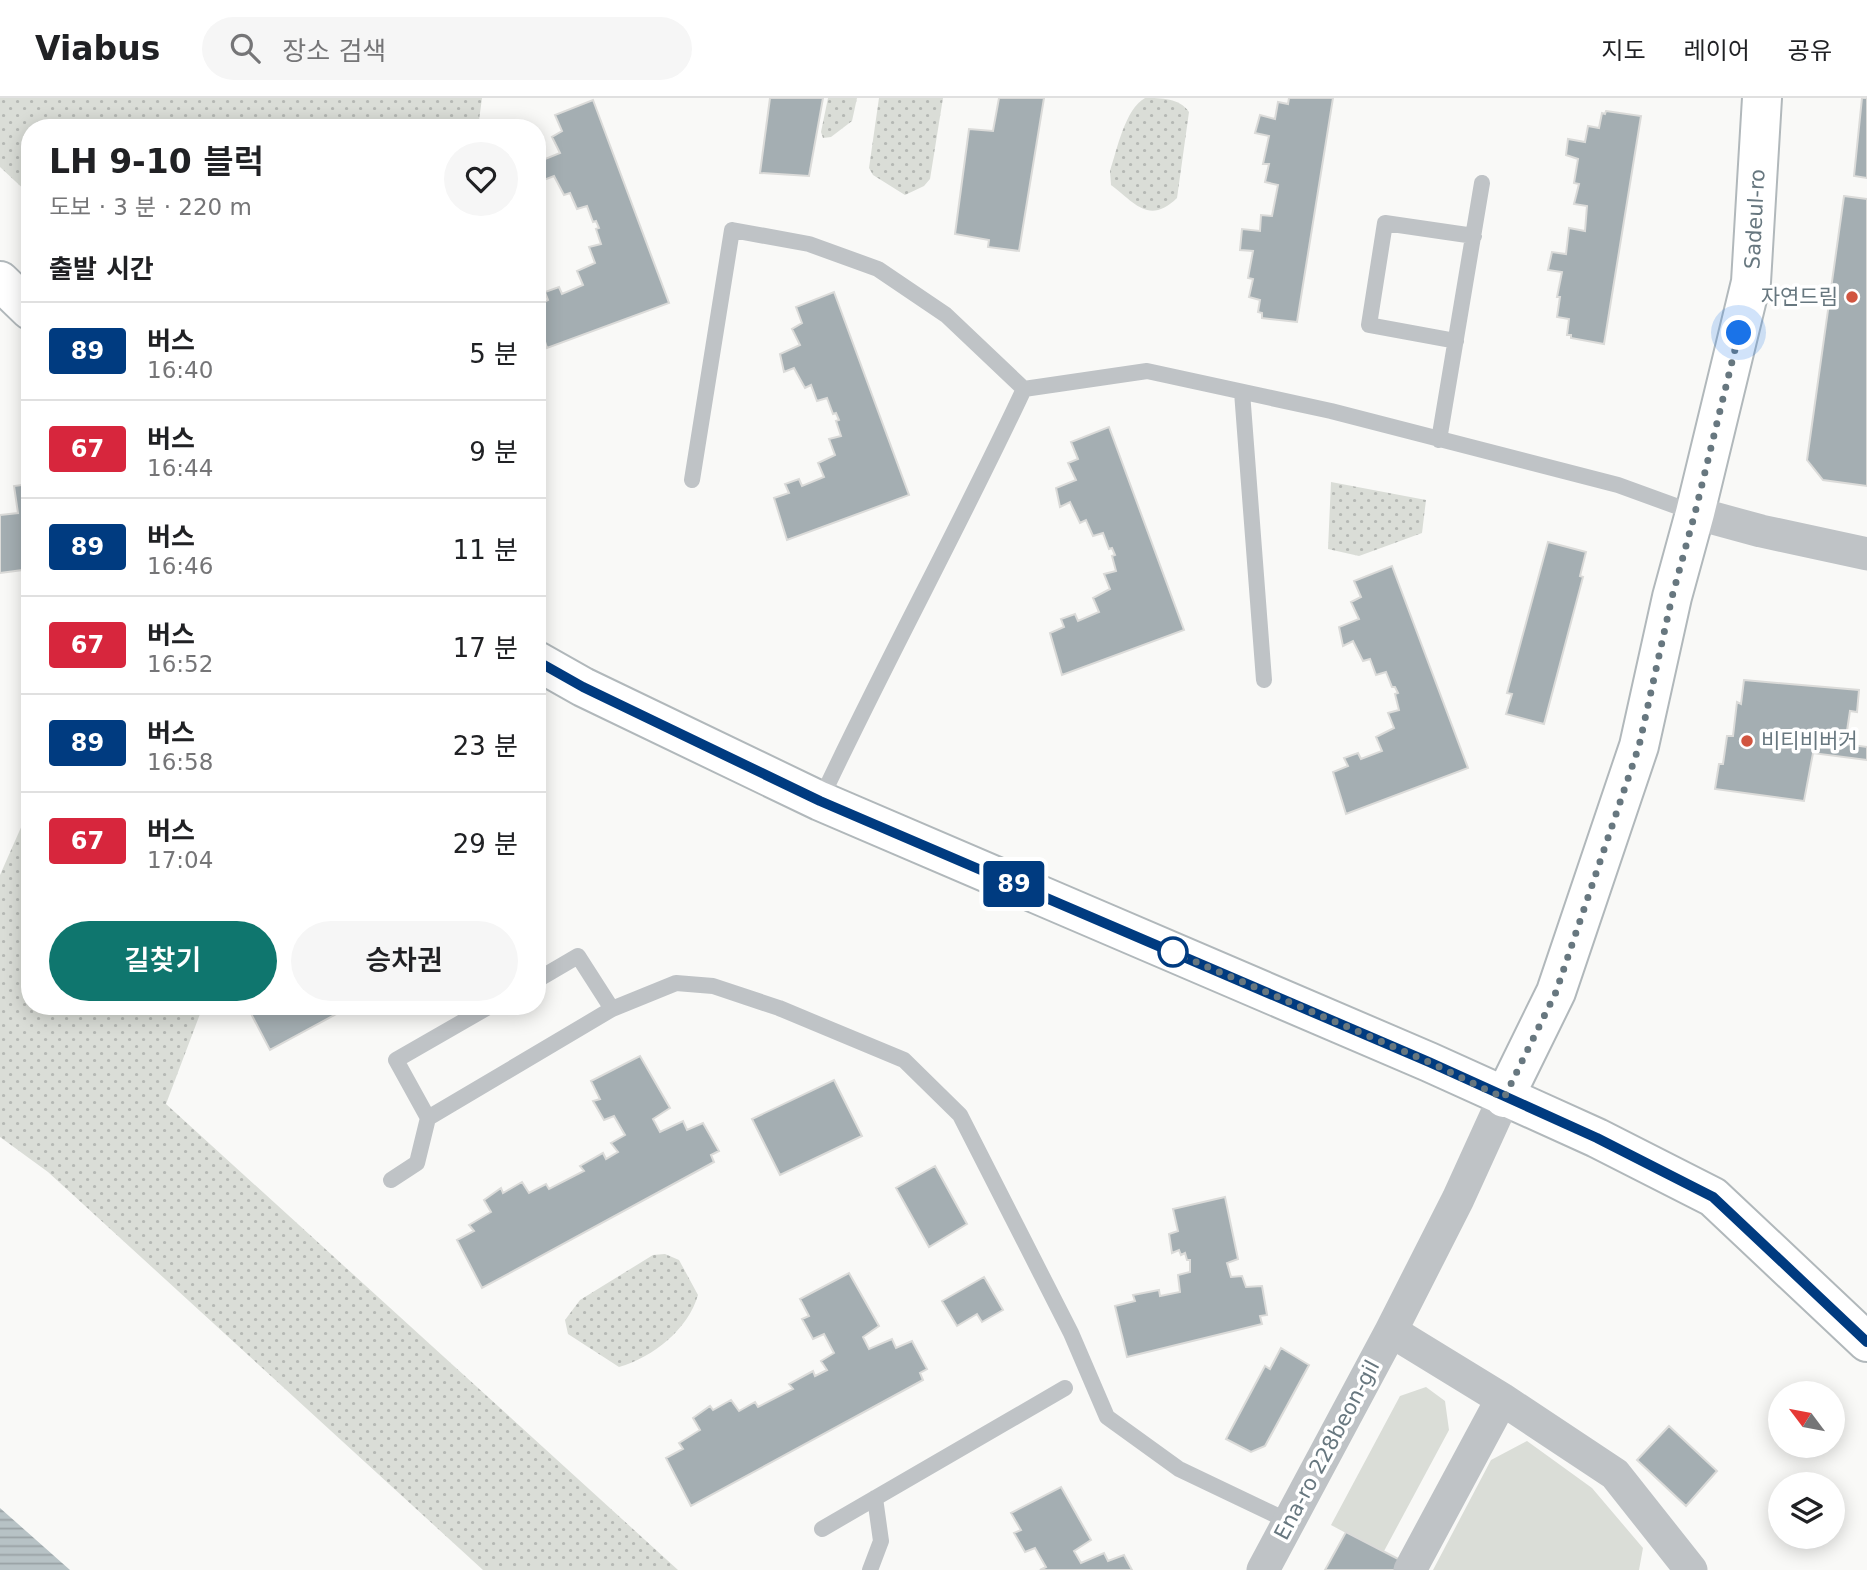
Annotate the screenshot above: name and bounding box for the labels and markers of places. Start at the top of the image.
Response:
place label: 자연드림 [1761,285,1838,309]
marker: 자연드림 [1844,289,1860,305]
place label: 비티비버거 [1761,729,1858,753]
marker: 비티비버거 [1739,733,1755,749]
unlabelled marker [1158,937,1188,967]

